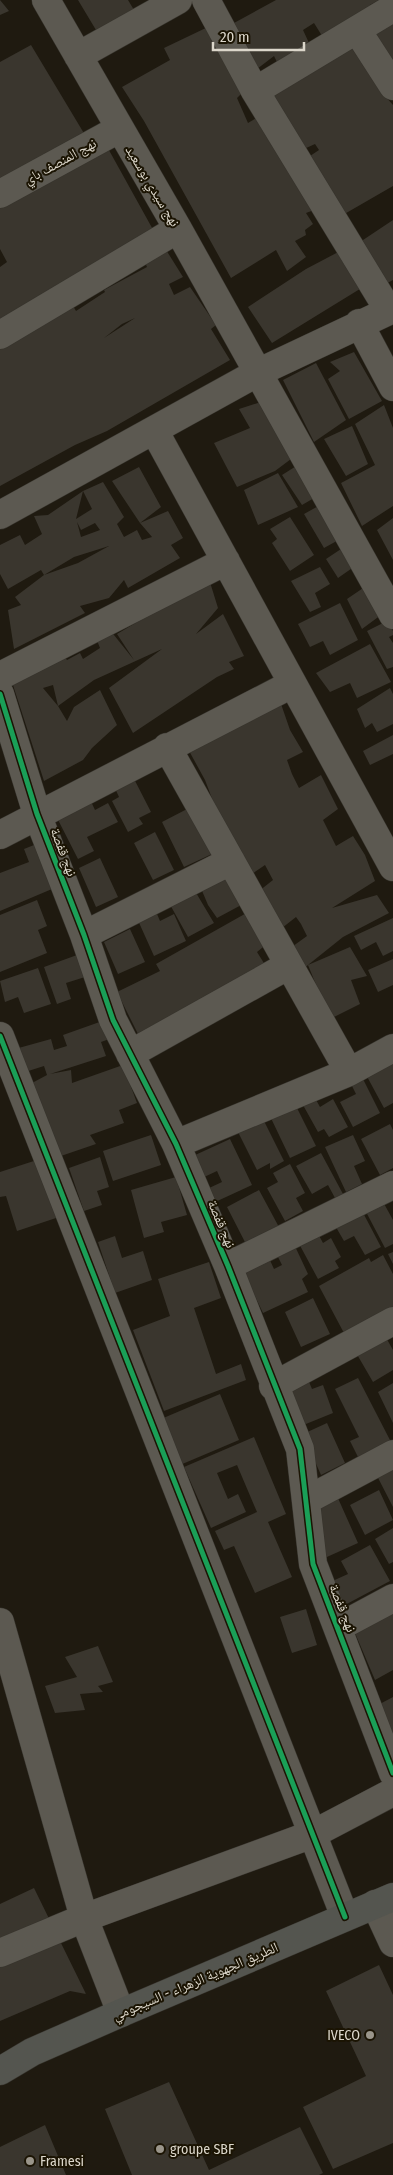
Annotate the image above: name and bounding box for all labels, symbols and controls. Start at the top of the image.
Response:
scale bar [213,20,304,52]
text: 20 m [220,28,250,46]
street label: نهج المنصف باي [21,135,101,190]
street label: نهج سيدي بوسعيد [119,143,184,231]
street label: نهج قفصة [46,826,81,879]
street label: نهج قفصة [203,1198,239,1251]
street label: نهج قفصة [324,1582,360,1635]
street label: الطريق الجهوية الزهراء - السيجومي [110,1939,282,2026]
place label: IVECO [327,2027,360,2044]
marker: IVECO [364,2029,376,2041]
place label: groupe SBF [170,2141,234,2158]
marker: groupe SBF [154,2143,166,2155]
place label: Framesi [40,2153,84,2170]
marker: Framesi [24,2155,36,2167]

